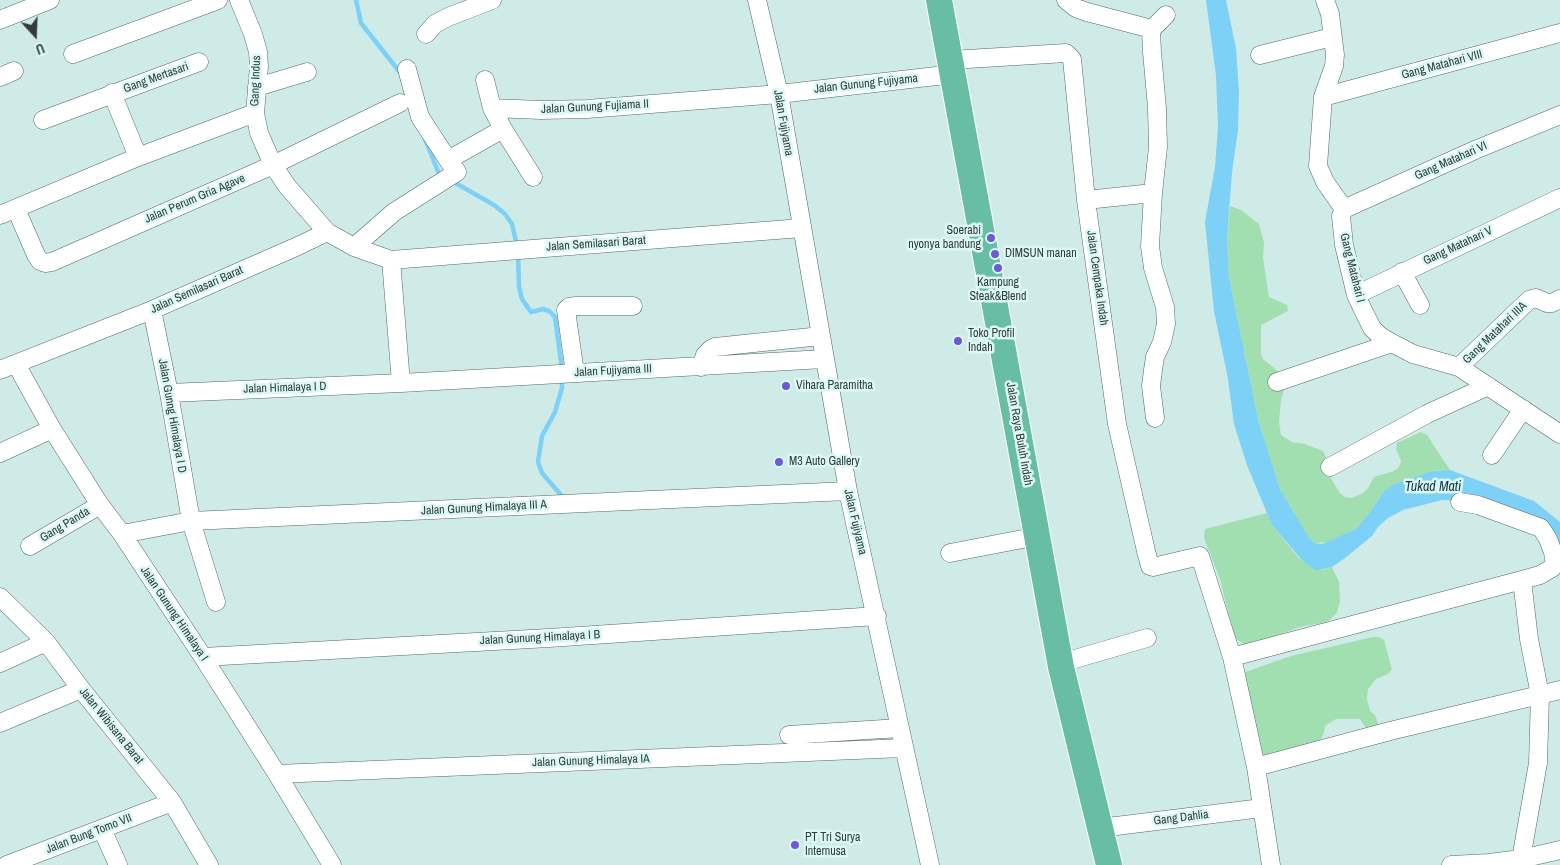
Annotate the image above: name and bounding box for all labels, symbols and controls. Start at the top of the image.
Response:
north arrow [10,10,60,60]
text: U [33,39,47,59]
street label: Gang Matahari VIII [1400,47,1484,83]
street label: Gang Indus [248,55,264,107]
street label: Gang Mertasari [121,60,191,96]
street label: Jalan Gunung Fujiyama [813,71,919,97]
street label: Jalan Fujiyama [770,89,796,157]
street label: Jalan Gunung Fujiama II [541,97,649,117]
street label: Gang Matahari VI [1413,139,1489,183]
street label: Jalan Perum Gria Agave [143,171,247,227]
place label: Soerabi nyonya bandung [908,224,981,252]
street label: Gang Matahari V [1421,224,1495,268]
street label: Jalan Cempaka Indah [1083,230,1111,326]
marker: Soerabi nyonya bandung [985,232,997,244]
street label: Gang Matahari I [1336,232,1368,304]
street label: Jalan Semilasari Barat [546,233,646,255]
place label: DIMSUN manan [1005,247,1077,261]
marker: DIMSUN manan [989,248,1001,260]
marker: Kampung Steak&Blend [992,262,1004,274]
street label: Jalan Semilasari Barat [149,263,245,317]
place label: Kampung Steak&Blend [970,276,1026,304]
street label: Gang Matahari IIIA [1460,299,1530,367]
place label: Toko Profil Indah [968,327,1014,355]
marker: Toko Profil Indah [952,335,964,347]
street label: Jalan Gunng Himalaya I D [155,358,189,474]
street label: Jalan Fujiyama III [574,362,652,380]
street label: Jalan Himalaya I D [243,379,327,397]
place label: Vihara Paramitha [796,379,873,393]
marker: Vihara Paramitha [780,380,792,392]
street label: Jalan Raya Buluh Indah [1003,381,1035,487]
place label: M3 Auto Gallery [789,455,860,469]
marker: M3 Auto Gallery [773,456,785,468]
water label: Tukad Mati [1405,479,1461,495]
street label: Jalan Fujiyama [840,488,870,556]
street label: Jalan Gunung Himalaya III A [421,498,547,518]
street label: Gang Panda [38,505,92,545]
street label: Jalan Gunung Himalaya I [137,564,211,664]
street label: Jalan Gunung Himalaya I B [480,628,600,648]
street label: Jalan Wibisana Barat [76,685,146,767]
street label: Jalan Gunung Himalaya IA [532,752,650,770]
street label: Gang Dahlia [1153,807,1209,829]
street label: Jalan Bung Tomo VII [44,811,134,857]
place label: PT Tri Surya Internusa [805,831,860,859]
marker: PT Tri Surya Internusa [789,839,801,851]

